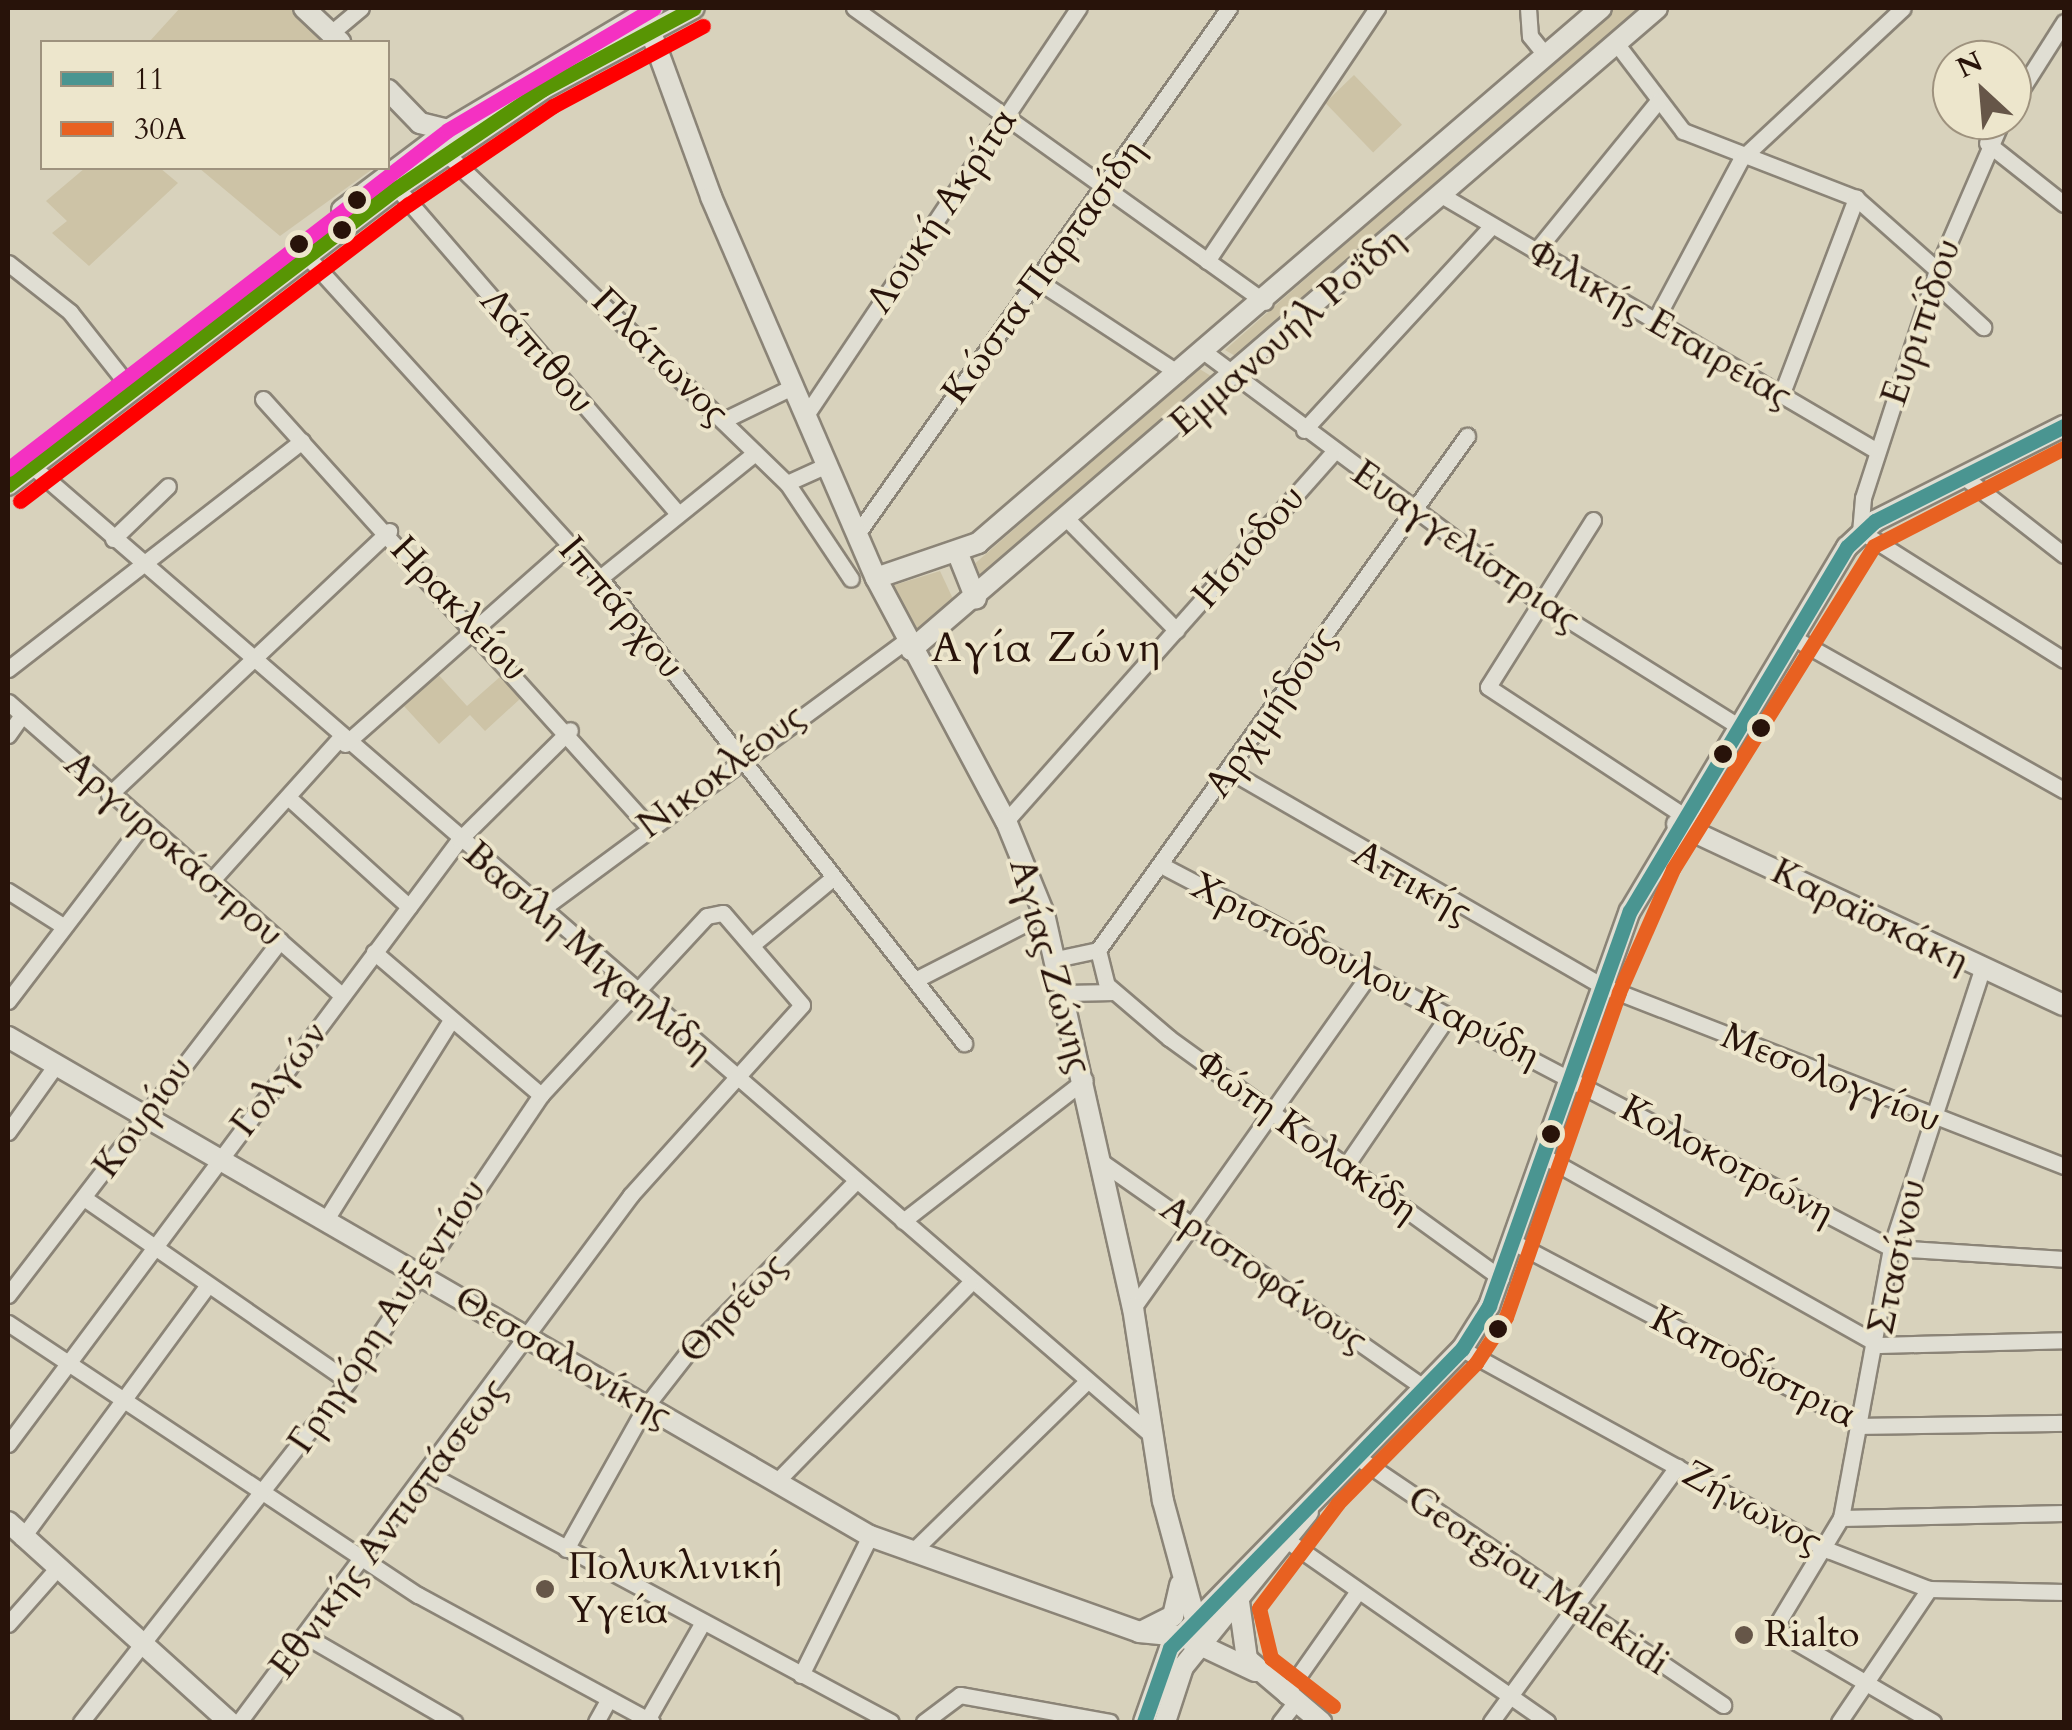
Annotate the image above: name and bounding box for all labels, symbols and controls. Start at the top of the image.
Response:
legend [40,40,390,170]
north arrow [1932,40,2032,140]
text: N [1950,42,1989,87]
text: 11 [134,59,165,100]
street label: Λουκή Ακρίτα [857,100,1027,322]
text: 30A [134,109,186,150]
street label: Κώστα Παρτασίδη [933,131,1155,413]
unlabelled marker [347,190,367,210]
street label: Εμμανουήλ Ροΐδη [1160,218,1414,446]
unlabelled marker [332,220,352,240]
street label: Φιλικής Εταιρείας [1520,230,1800,418]
street label: Ευριπίδου [1871,233,1971,411]
unlabelled marker [289,234,309,254]
street label: Λάπιθου [470,279,604,423]
street label: Πλάτωνος [582,279,738,435]
street label: Ευαγγελίστριας [1343,450,1589,642]
street label: Ησιόδου [1183,476,1315,618]
street label: Ηρακλείου [380,527,538,691]
street label: Ιππάρχου [548,528,694,688]
street label: Αρχιμήδους [1195,618,1347,806]
district label: Αγία Ζώνη [931,623,1163,673]
street label: Νικοκλέους [628,693,814,849]
unlabelled marker [1751,718,1771,738]
street label: Αργυροκάστρου [55,741,293,957]
unlabelled marker [1713,744,1733,764]
street label: Αττικής [1345,831,1479,935]
street label: Βασίλη Μιχαηλίδη [454,832,722,1072]
street label: Καραϊσκάκη [1764,849,1976,983]
street label: Αγίας Ζώνης [999,853,1103,1079]
street label: Χριστόδουλου Καρύδη [1183,863,1547,1079]
street label: Γολγών [221,1012,337,1146]
street label: Μεσολογγίου [1715,1013,1947,1143]
street label: Φώτη Κολακίδη [1186,1041,1426,1233]
street label: Κουρίου [83,1047,203,1187]
street label: Κολοκοτρώνη [1613,1086,1841,1236]
unlabelled marker [1541,1124,1561,1144]
street label: Γρηγόρη Αυξεντίου [278,1170,496,1462]
street label: Στασίνου [1858,1175,1936,1339]
street label: Αριστοφάνους [1151,1186,1377,1362]
street label: Θησέως [670,1243,796,1373]
street label: Θεσσαλονίκης [446,1276,680,1438]
street label: Καποδίστρια [1643,1296,1863,1438]
unlabelled marker [1488,1319,1508,1339]
street label: Εθνικής Αντιστάσεως [260,1368,516,1688]
street label: Ζήνωνος [1674,1451,1830,1565]
street label: Georgiou Malekidi [1398,1476,1678,1686]
place label: Πολυκλινική Υγεία [568,1544,784,1634]
marker: Πολυκλινική Υγεία [532,1576,558,1602]
place label: Rialto [1764,1612,1860,1658]
marker: Rialto [1733,1624,1755,1646]

